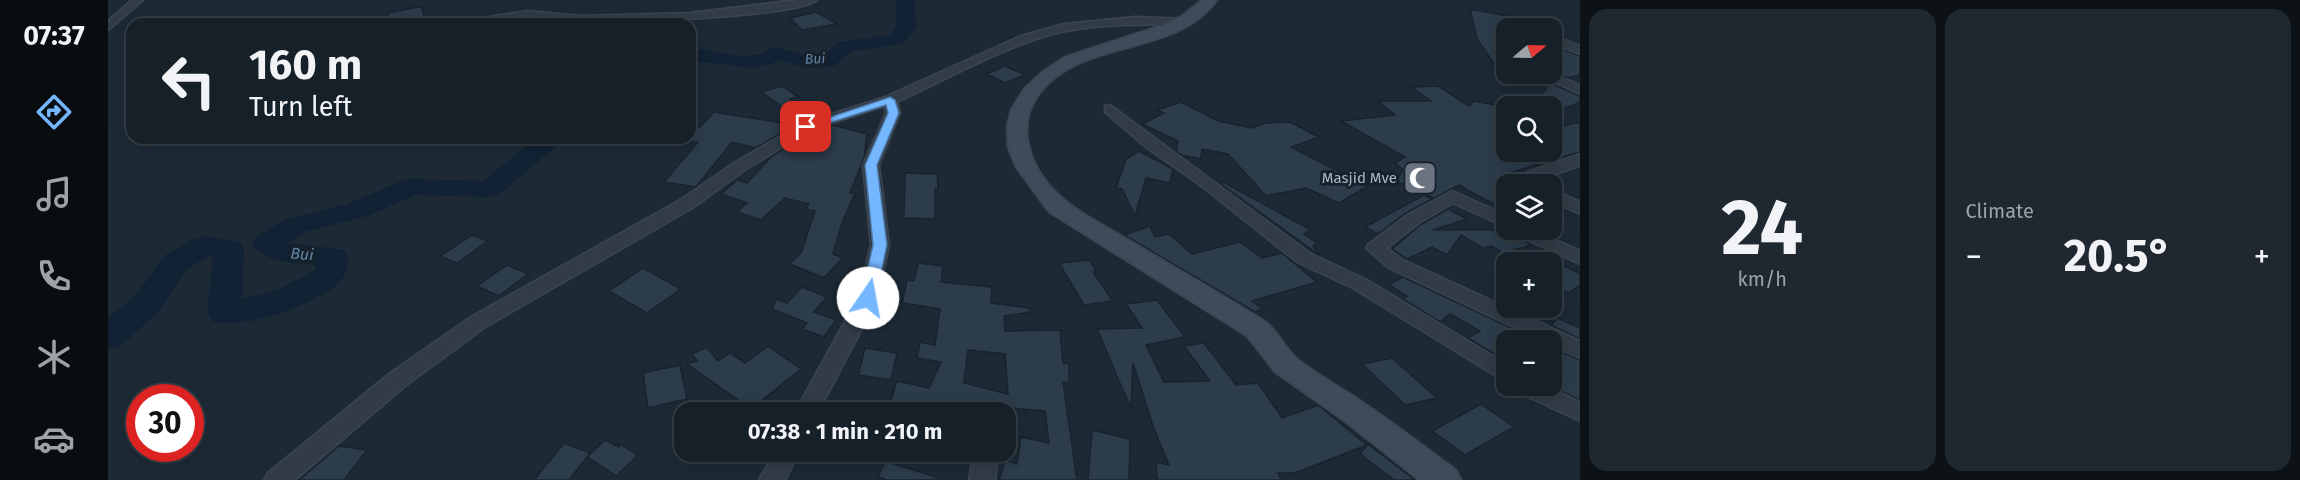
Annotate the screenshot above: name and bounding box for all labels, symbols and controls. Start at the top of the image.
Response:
north arrow [1496,18,1562,84]
map controls [1496,18,1562,396]
text: 07:37 [23,20,85,52]
text: 160 m [249,40,362,90]
icon: left [150,42,228,120]
water label: Bui [805,50,826,68]
icon: directions [33,91,75,133]
text: Turn left [249,91,352,123]
button: search [1496,96,1562,162]
pin [780,101,831,152]
icon: arrive [789,110,822,143]
mosque icon: Masjid Mve [1402,160,1438,196]
place label: Masjid Mve [1322,169,1397,187]
icon: music [33,173,75,215]
button: layers [1496,174,1562,240]
text: 24 [1721,181,1803,275]
text: Climate [1966,199,2034,223]
text: 20.5° [2064,229,2172,283]
text: − [1966,237,1982,277]
text: + [2254,237,2270,277]
water label: Bui [290,244,315,265]
button: + [1496,252,1562,318]
icon: phone [33,255,75,297]
position arrow [836,266,900,330]
text: km/h [1738,267,1787,291]
button: − [1496,330,1562,396]
icon: climate [33,336,75,378]
speed limit sign: 30 [126,384,204,462]
icon: car [33,418,75,460]
text: 07:38 · 1 min · 210 m [748,418,942,445]

